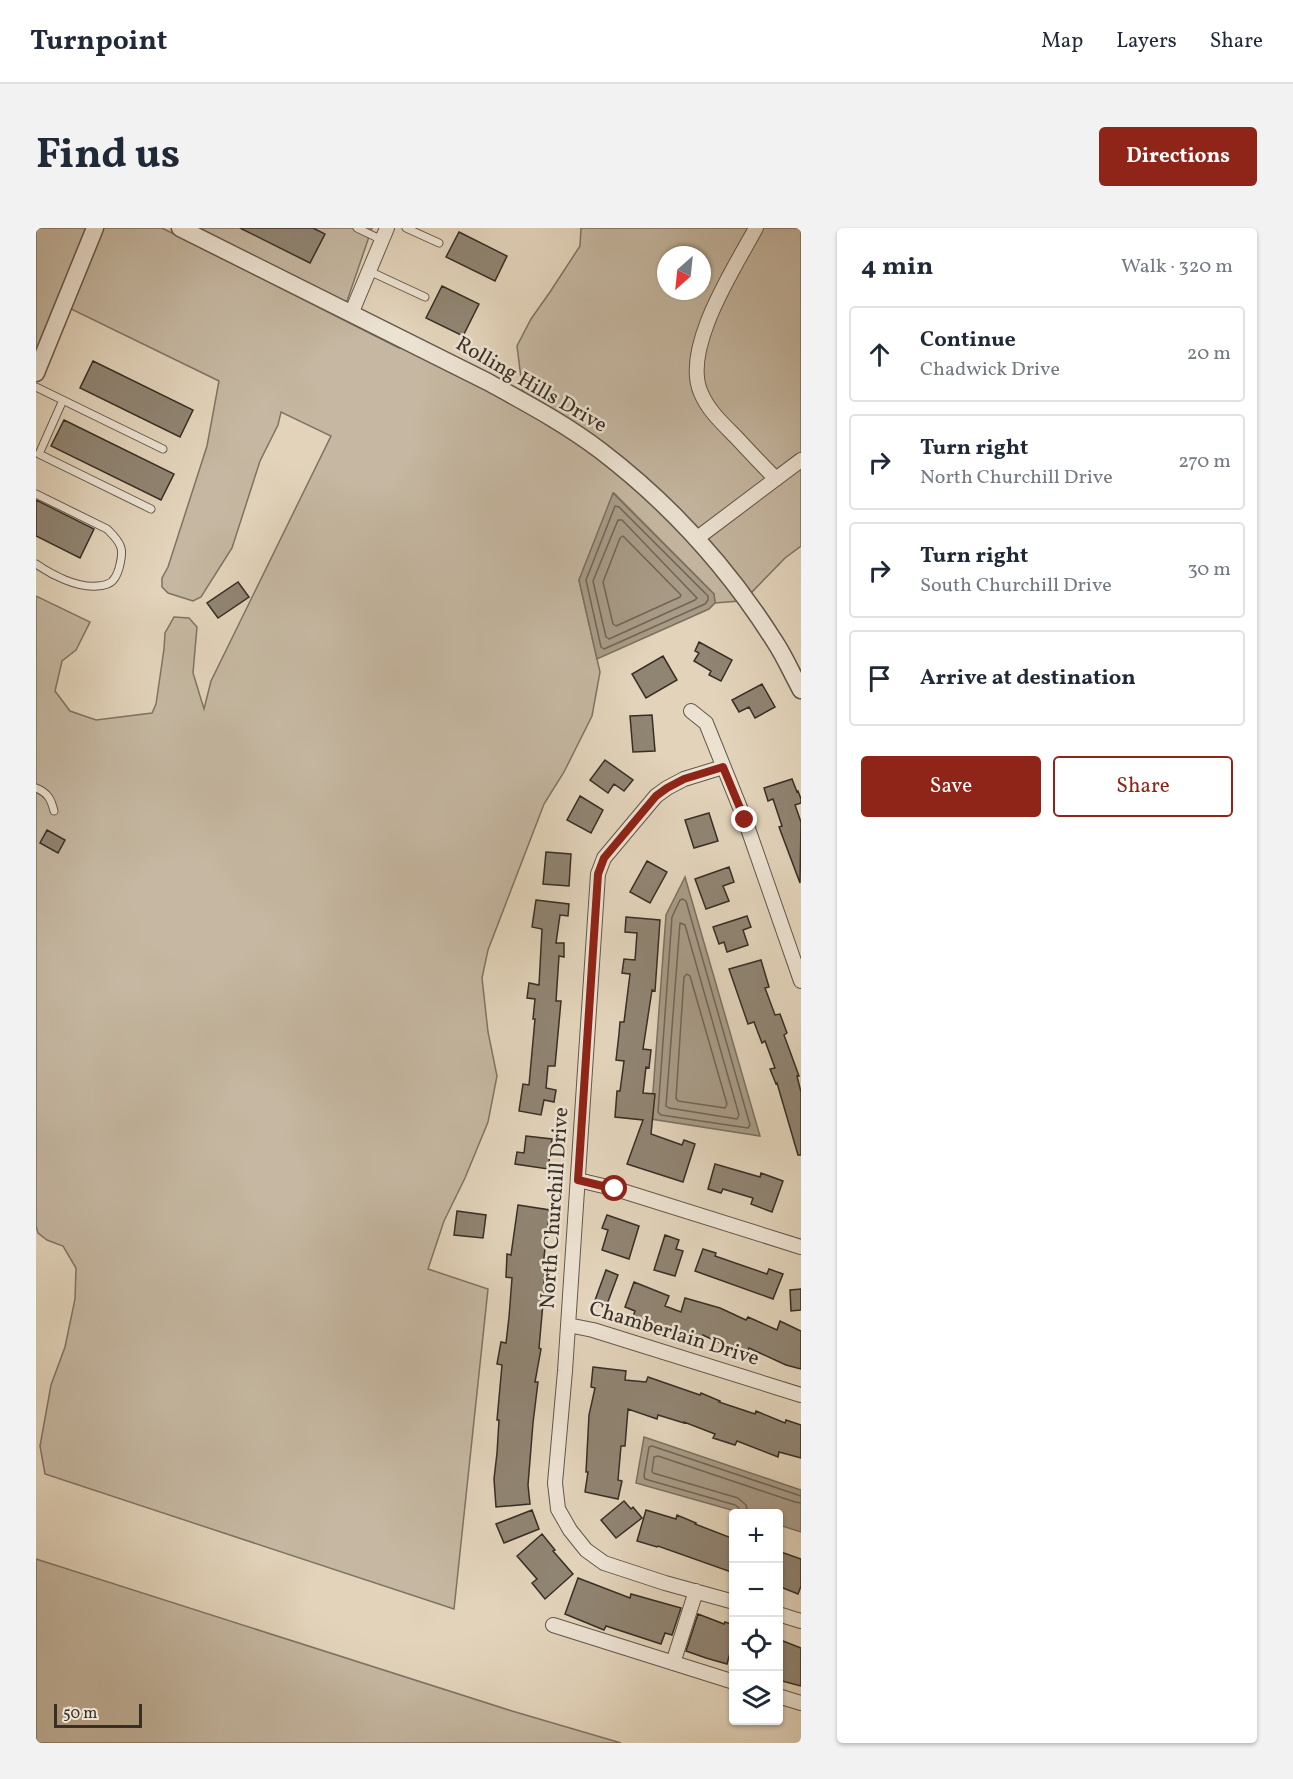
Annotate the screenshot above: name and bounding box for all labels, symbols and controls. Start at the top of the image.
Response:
text: Turnpoint [30,22,167,61]
text: Map [1041,27,1083,56]
text: Layers [1116,27,1177,56]
text: Share [1210,27,1263,56]
text: Find us [36,127,180,186]
button: Directions [1099,127,1257,186]
north arrow [657,246,711,300]
text: 4 min [861,249,933,285]
text: Walk · 320 m [1121,253,1233,281]
text: Continue [920,325,1016,356]
street label: Rolling Hills Drive [450,330,612,440]
icon: ahead [863,338,896,371]
text: 20 m [1187,340,1231,368]
text: Chadwick Drive [920,356,1060,384]
text: Turn right [920,433,1028,464]
icon: right [863,446,896,479]
text: 270 m [1178,448,1231,476]
text: North Churchill Drive [920,464,1113,492]
text: Turn right [920,541,1028,572]
icon: right [863,554,896,587]
text: 30 m [1187,556,1231,584]
text: South Churchill Drive [920,572,1112,600]
icon: arrive [863,662,896,695]
text: Arrive at destination [920,663,1136,694]
button: Save [861,756,1041,817]
button: Share [1053,756,1233,817]
route end [731,806,757,832]
street label: North Churchill Drive [533,1106,577,1310]
route start [601,1175,627,1201]
street label: Chamberlain Drive [585,1294,763,1374]
map controls [729,1509,783,1725]
button: + [729,1509,783,1563]
button: − [729,1563,783,1617]
button: locate [729,1617,783,1671]
button: layers [729,1671,783,1725]
scale bar [54,1701,142,1728]
text: 50 m [63,1703,97,1725]

